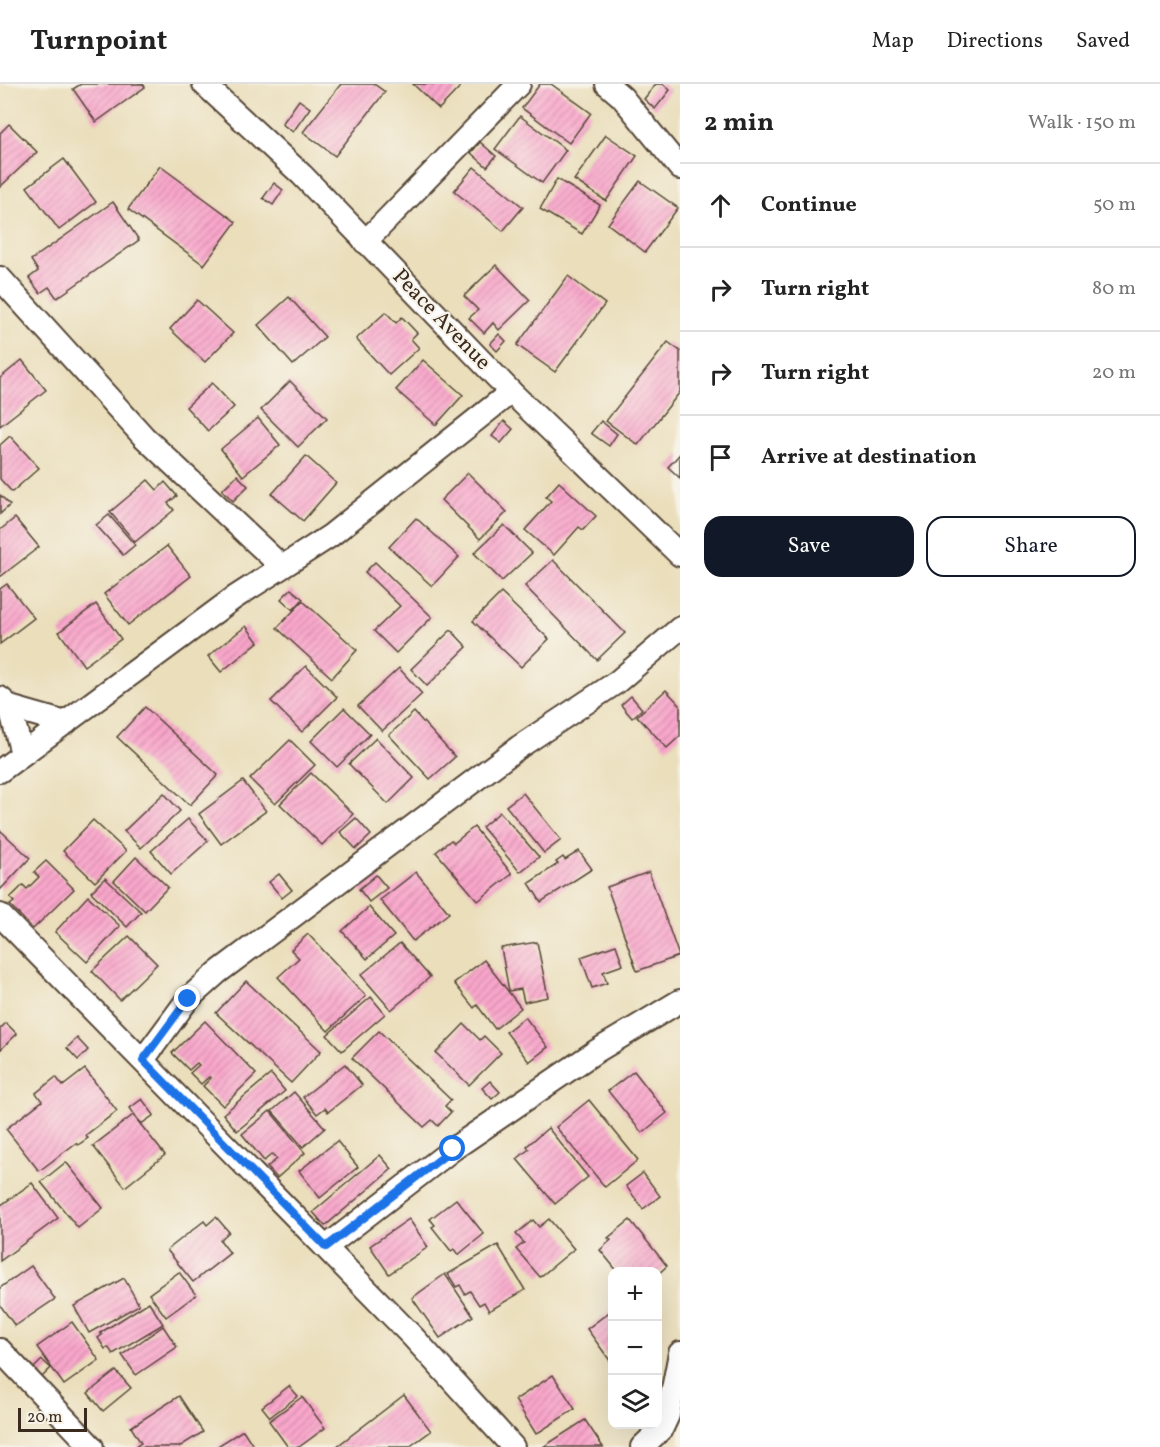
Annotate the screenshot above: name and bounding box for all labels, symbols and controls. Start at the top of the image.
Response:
text: Turnpoint [30,22,167,61]
text: Map [872,27,914,56]
text: Directions [947,27,1043,56]
text: Saved [1076,27,1130,56]
text: 2 min [704,105,774,141]
text: Walk · 150 m [1028,109,1136,137]
icon: ahead [704,189,737,222]
text: Continue [761,190,857,221]
text: 50 m [1093,191,1136,219]
street label: Peace Avenue [385,262,497,378]
icon: right [704,273,737,306]
text: Turn right [761,274,869,305]
text: 80 m [1092,275,1136,303]
icon: right [704,357,737,390]
text: Turn right [761,358,869,389]
text: 20 m [1092,359,1136,387]
icon: arrive [704,441,737,474]
text: Arrive at destination [761,442,977,473]
button: Save [704,516,914,577]
button: Share [926,516,1136,577]
route end [174,985,200,1011]
route start [439,1135,465,1161]
map controls [608,1267,662,1429]
button: + [608,1267,662,1321]
button: − [608,1321,662,1375]
button: layers [608,1375,662,1429]
scale bar [18,1405,87,1432]
text: 20 m [27,1407,62,1429]

